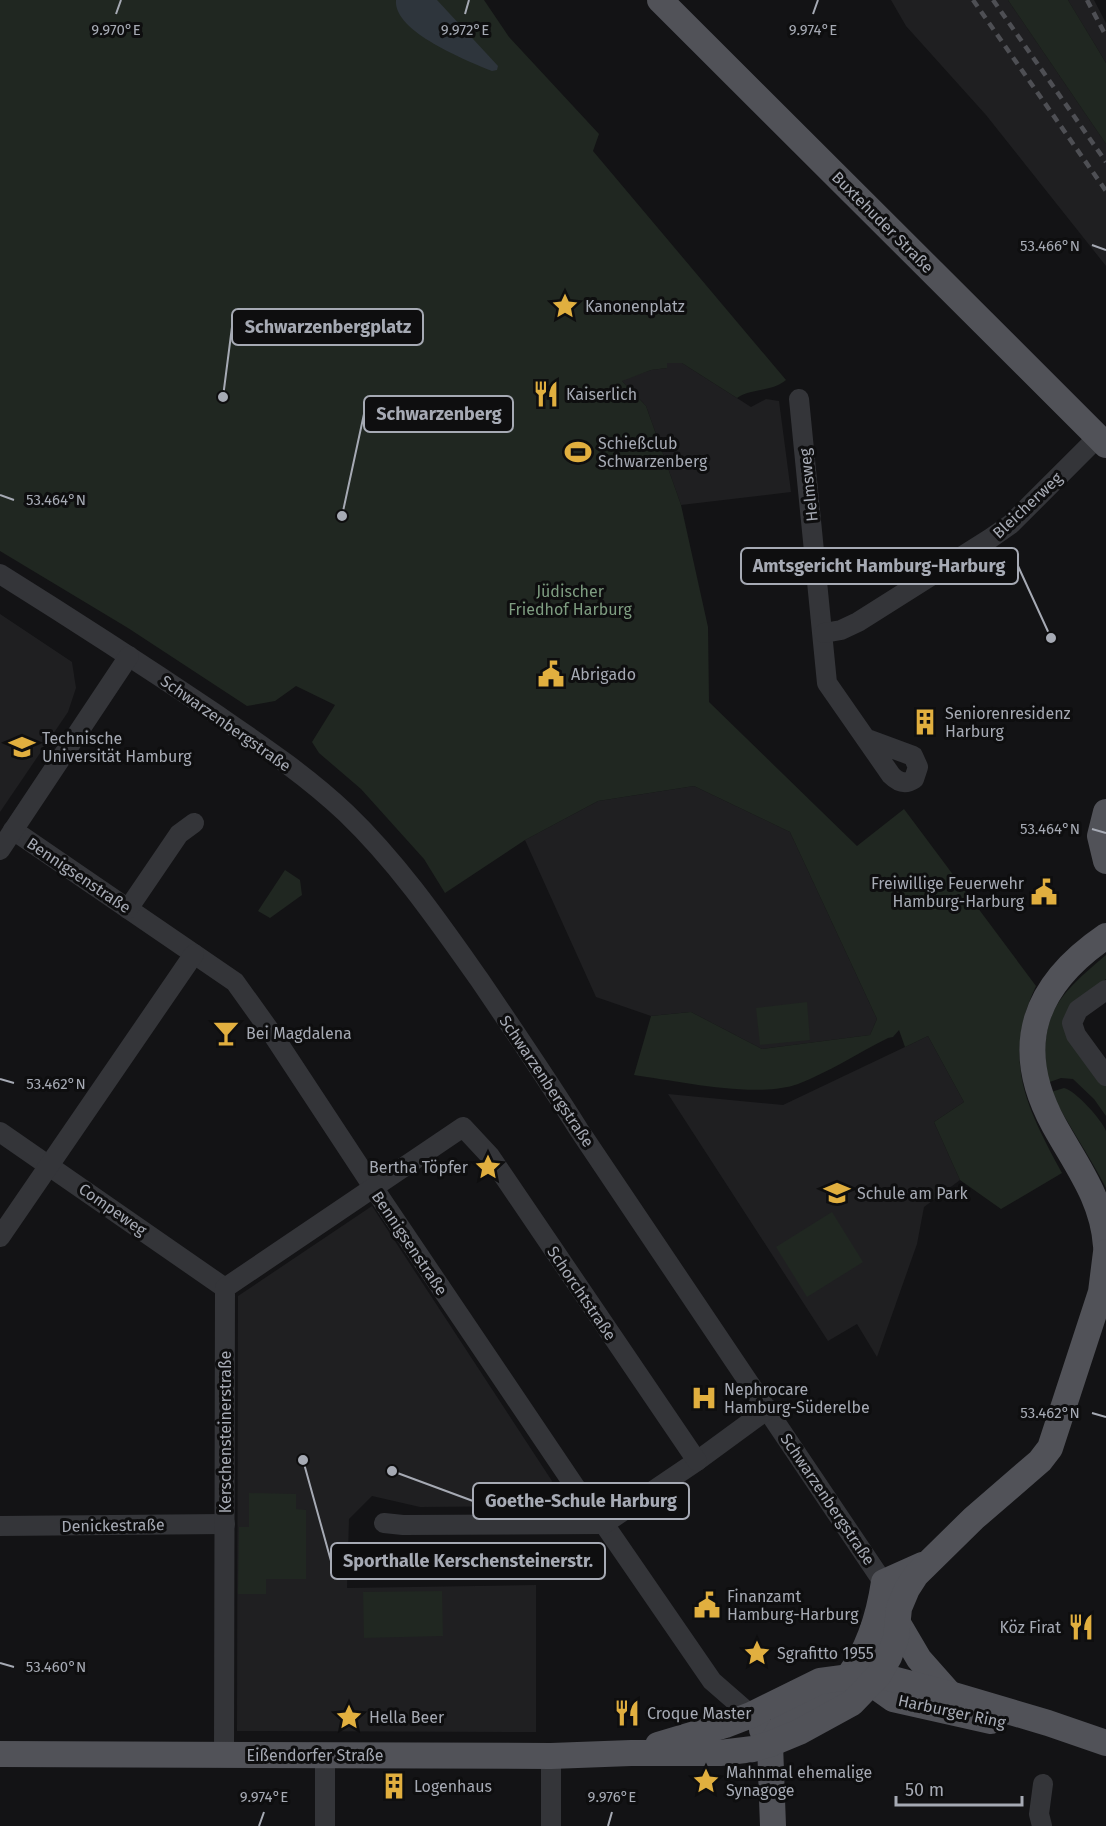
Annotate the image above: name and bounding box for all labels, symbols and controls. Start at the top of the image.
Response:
text: 9.970°E [91,21,141,39]
text: 9.972°E [441,21,489,39]
text: 9.974°E [789,21,837,39]
street label: Buxtehuder Straße [828,168,937,277]
text: 53.466°N [1020,237,1080,255]
place icon: Kanonenplatz [550,291,580,321]
place label: Kanonenplatz [585,297,685,316]
callout: Schwarzenbergplatz [232,309,423,345]
text: Schwarzenbergplatz [245,316,411,338]
restaurant icon: Kaiserlich [531,379,561,409]
place label: Kaiserlich [566,385,637,404]
callout: Schwarzenberg [364,396,513,432]
text: Schwarzenberg [376,403,502,425]
place label: Schießclub Schwarzenberg [598,434,708,471]
sports icon: Schießclub Schwarzenberg [563,437,593,467]
street label: Helmsweg [795,447,822,523]
street label: Bleicherweg [989,468,1066,542]
text: 53.464°N [26,491,86,509]
callout: Amtsgericht Hamburg-Harburg [741,548,1018,584]
text: Amtsgericht Hamburg-Harburg [752,555,1005,577]
park label: Jüdischer Friedhof Harburg [508,582,632,619]
public building icon: Abrigado [536,659,566,689]
place label: Abrigado [571,665,636,684]
street label: Schwarzenbergstraße [157,671,295,776]
place label: Seniorenresidenz Harburg [945,704,1071,741]
building icon: Seniorenresidenz Harburg [910,707,940,737]
place label: Technische Universität Hamburg [42,729,192,766]
school or university icon: Technische Universität Hamburg [7,732,37,762]
text: 53.464°N [1020,820,1080,838]
street label: Bennigsenstraße [23,834,134,917]
place label: Freiwillige Feuerwehr Hamburg-Harburg [871,874,1025,911]
public building icon: Freiwillige Feuerwehr Hamburg-Harburg [1029,877,1059,907]
street label: Schwarzenbergstraße [495,1012,598,1151]
bar icon: Bei Magdalena [211,1018,241,1048]
place label: Bei Magdalena [246,1024,352,1043]
text: 53.462°N [26,1075,86,1093]
place icon: Bertha Töpfer [473,1152,503,1182]
place label: Bertha Töpfer [369,1158,469,1177]
school or university icon: Schule am Park [822,1178,852,1208]
street label: Compeweg [75,1179,151,1240]
place label: Schule am Park [857,1184,969,1203]
street label: Bennigsenstraße [368,1188,451,1299]
street label: Schorchtstraße [543,1243,620,1344]
street label: Kerschensteinerstraße [216,1351,235,1513]
place label: Nephrocare Hamburg-Süderelbe [724,1380,870,1417]
hospital icon: Nephrocare Hamburg-Süderelbe [689,1383,719,1413]
text: 53.462°N [1020,1404,1080,1422]
street label: Schwarzenbergstraße [776,1430,879,1569]
callout: Goethe-Schule Harburg [473,1483,689,1519]
text: Goethe-Schule Harburg [485,1490,677,1512]
street label: Denickestraße [61,1515,165,1536]
callout: Sporthalle Kerschensteinerstr. [331,1543,605,1579]
text: Sporthalle Kerschensteinerstr. [343,1550,593,1572]
place label: Finanzamt Hamburg-Harburg [727,1587,859,1624]
public building icon: Finanzamt Hamburg-Harburg [692,1590,722,1620]
restaurant icon: Köz Firat [1066,1612,1096,1642]
place label: Köz Firat [999,1618,1061,1637]
place icon: Sgrafitto 1955 [742,1638,772,1668]
place label: Sgrafitto 1955 [777,1644,874,1663]
text: 53.460°N [26,1658,86,1676]
street label: Harburger Ring [896,1691,1008,1732]
restaurant icon: Croque Master [612,1698,642,1728]
place icon: Hella Beer [334,1702,364,1732]
place label: Croque Master [647,1704,752,1723]
place label: Hella Beer [369,1708,445,1727]
street label: Eißendorfer Straße [246,1746,384,1765]
place label: Mahnmal ehemalige Synagoge [726,1763,872,1800]
place icon: Mahnmal ehemalige Synagoge [691,1766,721,1796]
scale bar [896,1769,1022,1807]
building icon: Logenhaus [379,1771,409,1801]
place label: Logenhaus [414,1777,492,1796]
text: 50 m [905,1779,944,1801]
text: 9.974°E [240,1788,288,1806]
text: 9.976°E [588,1788,636,1806]

